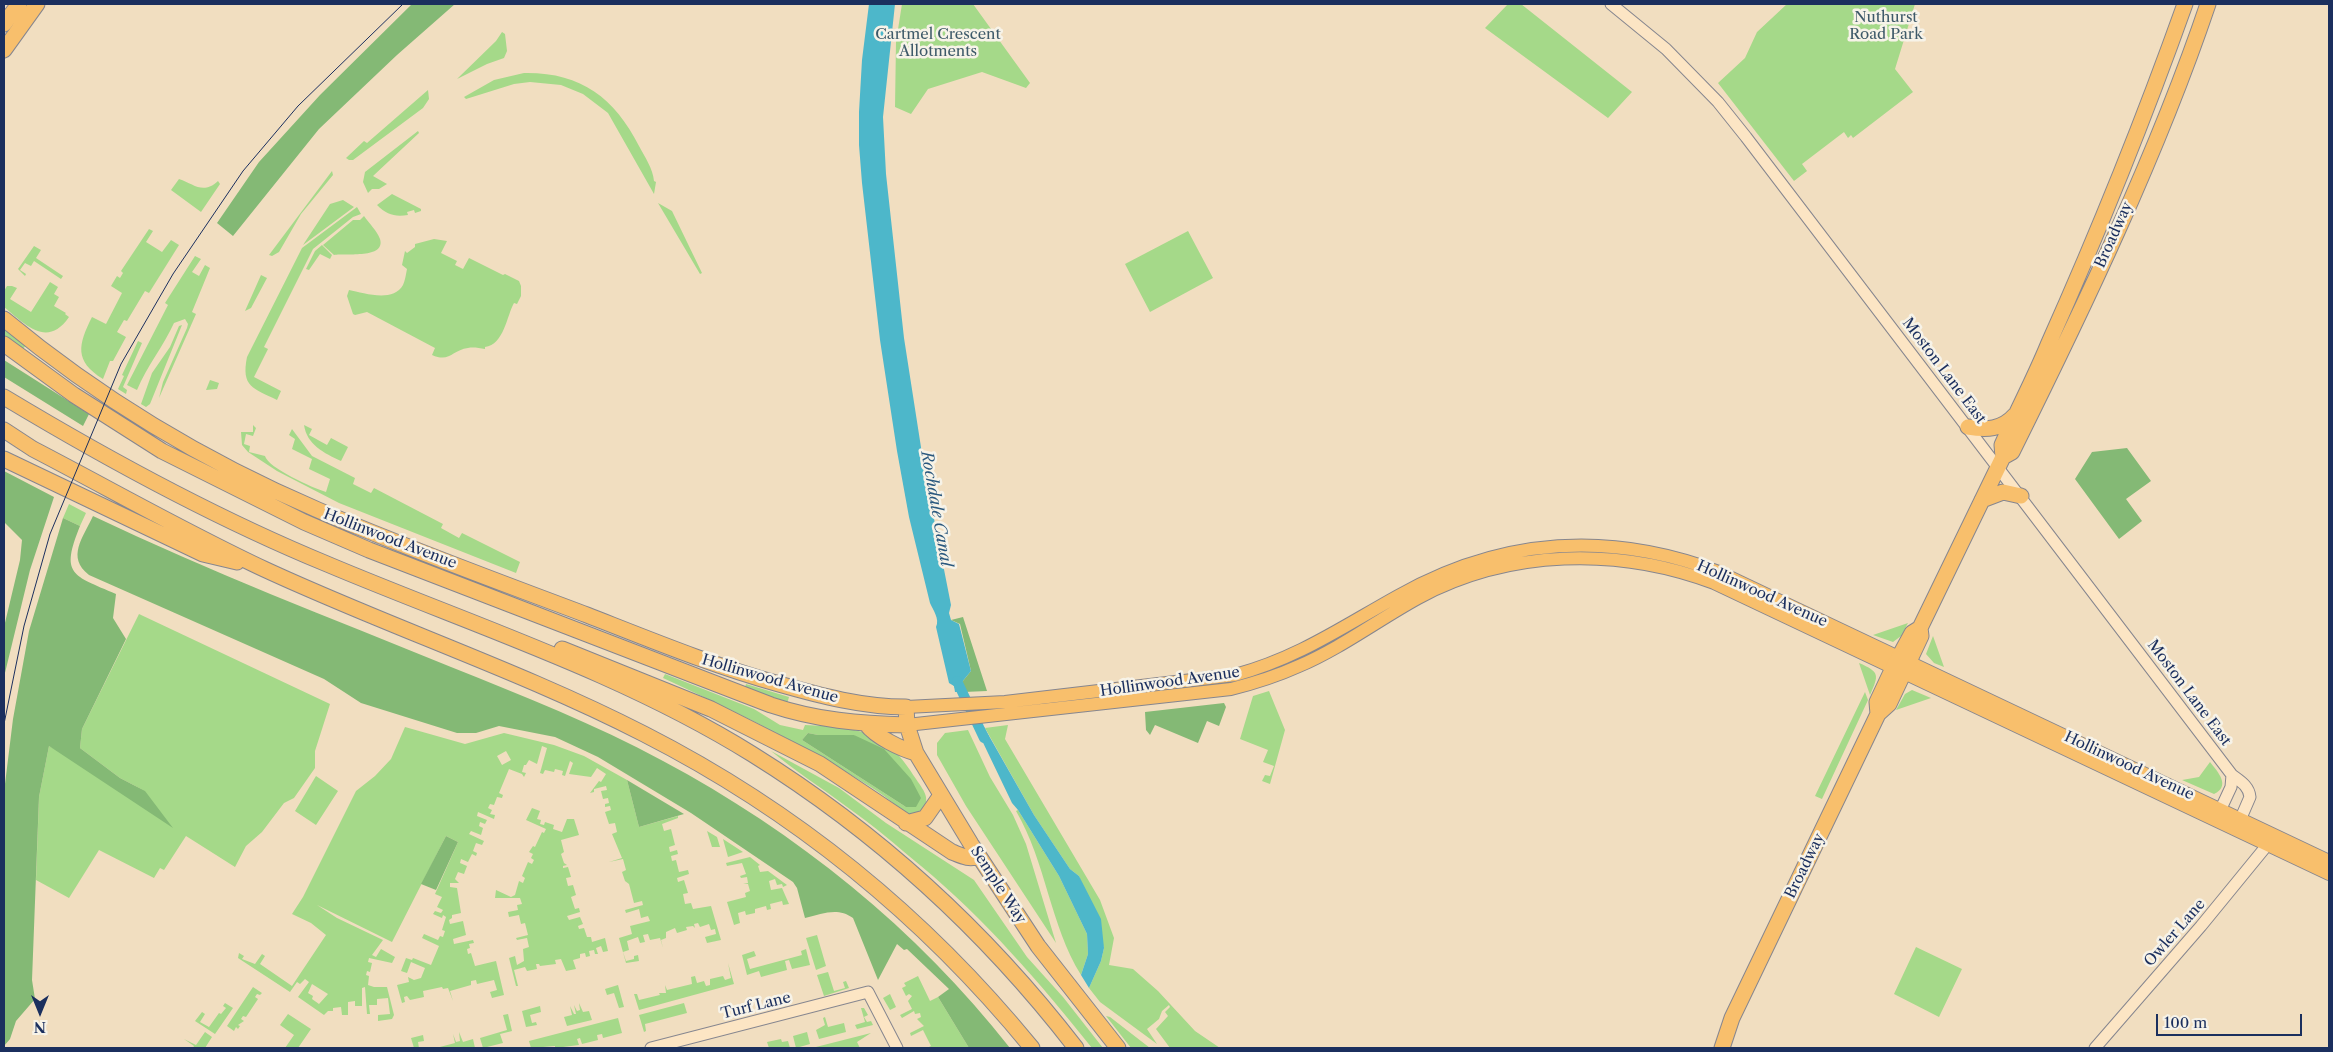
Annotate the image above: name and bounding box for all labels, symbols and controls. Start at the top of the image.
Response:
park label: Nuthurst Road Park [1849,9,1923,44]
park label: Cartmel Crescent Allotments [875,26,1001,61]
street label: Broadway [2091,199,2137,271]
street label: Moston Lane East [1898,315,1990,427]
water label: Rochdale Canal [916,450,956,568]
street label: Hollinwood Avenue [321,505,459,573]
street label: Hollinwood Avenue [1694,557,1830,631]
street label: Moston Lane East [2143,637,2235,749]
street label: Hollinwood Avenue [700,651,840,707]
street label: Hollinwood Avenue [1099,663,1241,701]
street label: Hollinwood Avenue [2061,728,2197,804]
street label: Broadway [1781,830,1829,902]
street label: Semple Way [966,843,1030,927]
street label: Owler Lane [2141,896,2209,970]
north arrow [15,987,65,1037]
street label: Turf Lane [719,989,793,1023]
scale bar [2158,1004,2304,1036]
text: 100 m [2164,1013,2207,1032]
text: N [34,1018,46,1036]

